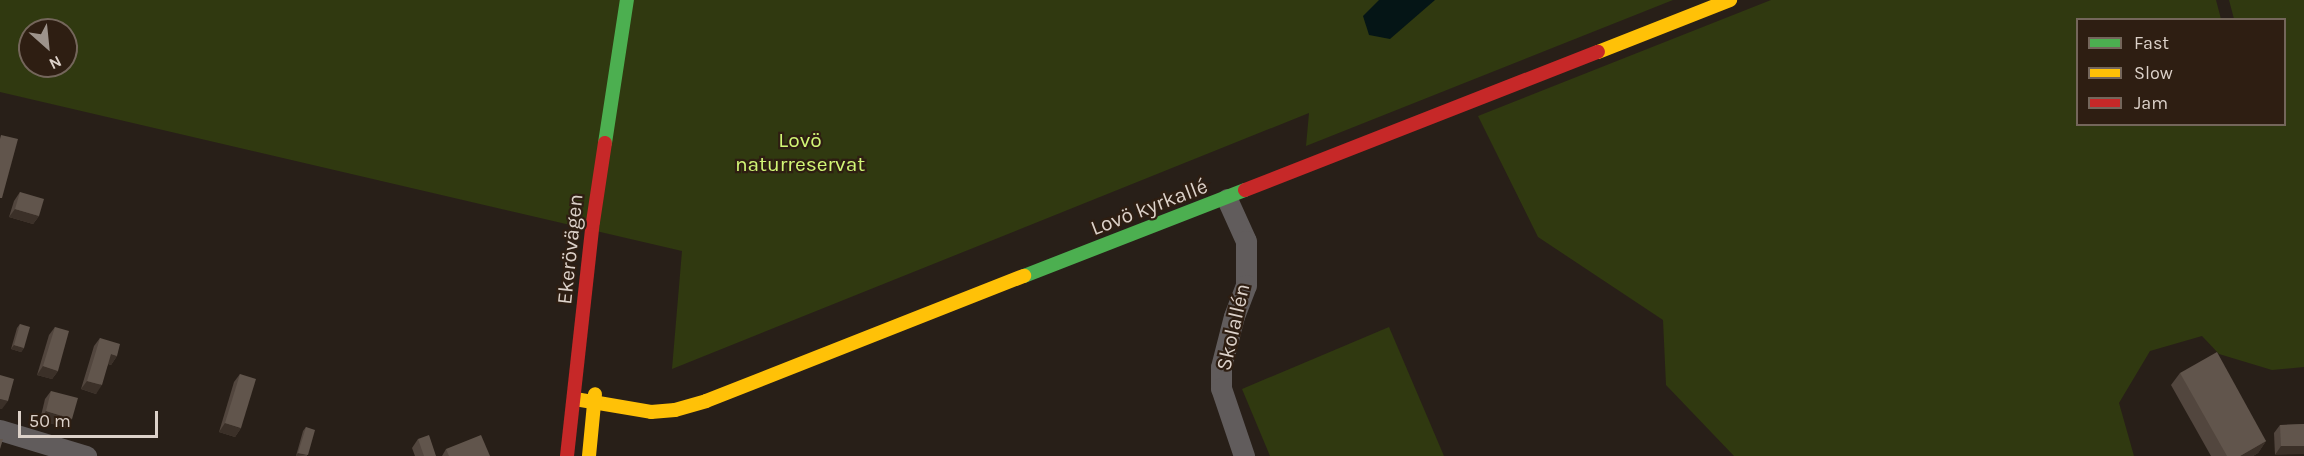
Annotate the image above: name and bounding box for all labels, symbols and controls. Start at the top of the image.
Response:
north arrow [18,18,78,78]
legend [2076,18,2286,126]
text: Fast [2134,32,2169,54]
text: N [46,52,65,74]
text: Slow [2134,62,2173,84]
text: Jam [2134,92,2168,114]
park label: Lovö naturreservat [735,127,865,177]
street label: Lovö kyrkallé [1087,173,1211,241]
street label: Ekerövägen [552,193,588,305]
street label: Skolallén [1211,281,1255,373]
scale bar [21,399,160,437]
text: 50 m [29,410,71,432]

